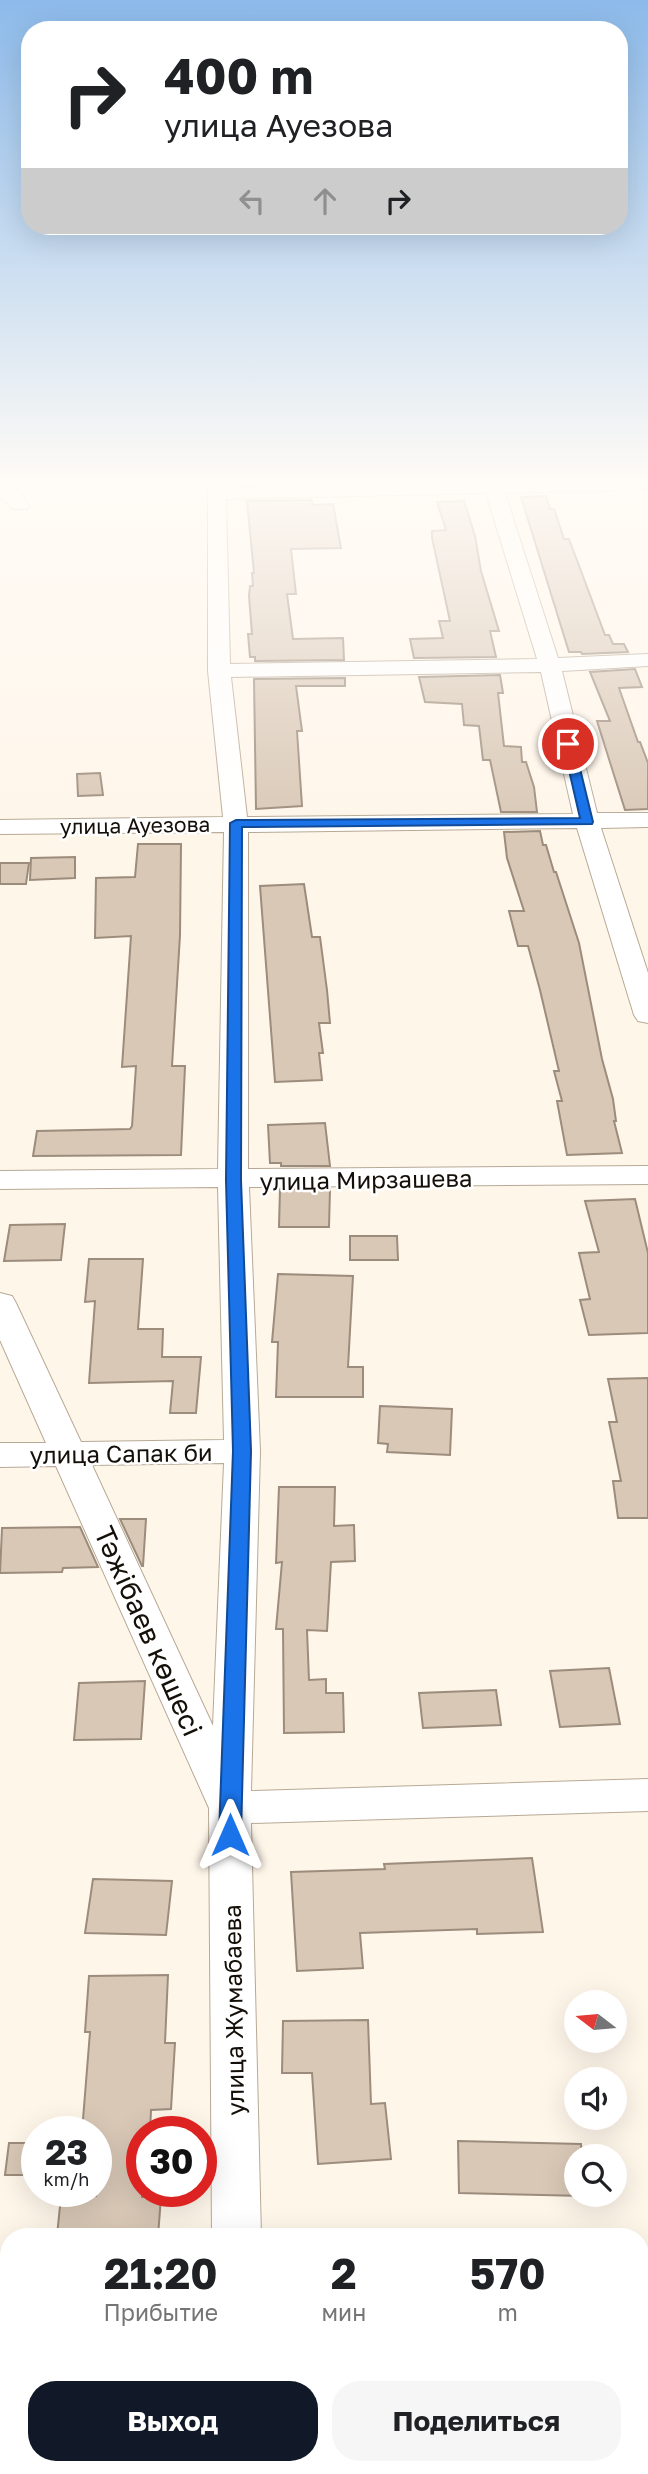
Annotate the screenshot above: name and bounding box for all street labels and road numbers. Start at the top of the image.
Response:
street label: улица Ауезова [60,811,210,839]
street label: улица Мирзашева [259,1163,473,1195]
street label: улица Сапак би [29,1437,213,1469]
street label: Тәжібаев көшесі [88,1521,210,1741]
street label: улица Жумабаева [217,1904,249,2116]

